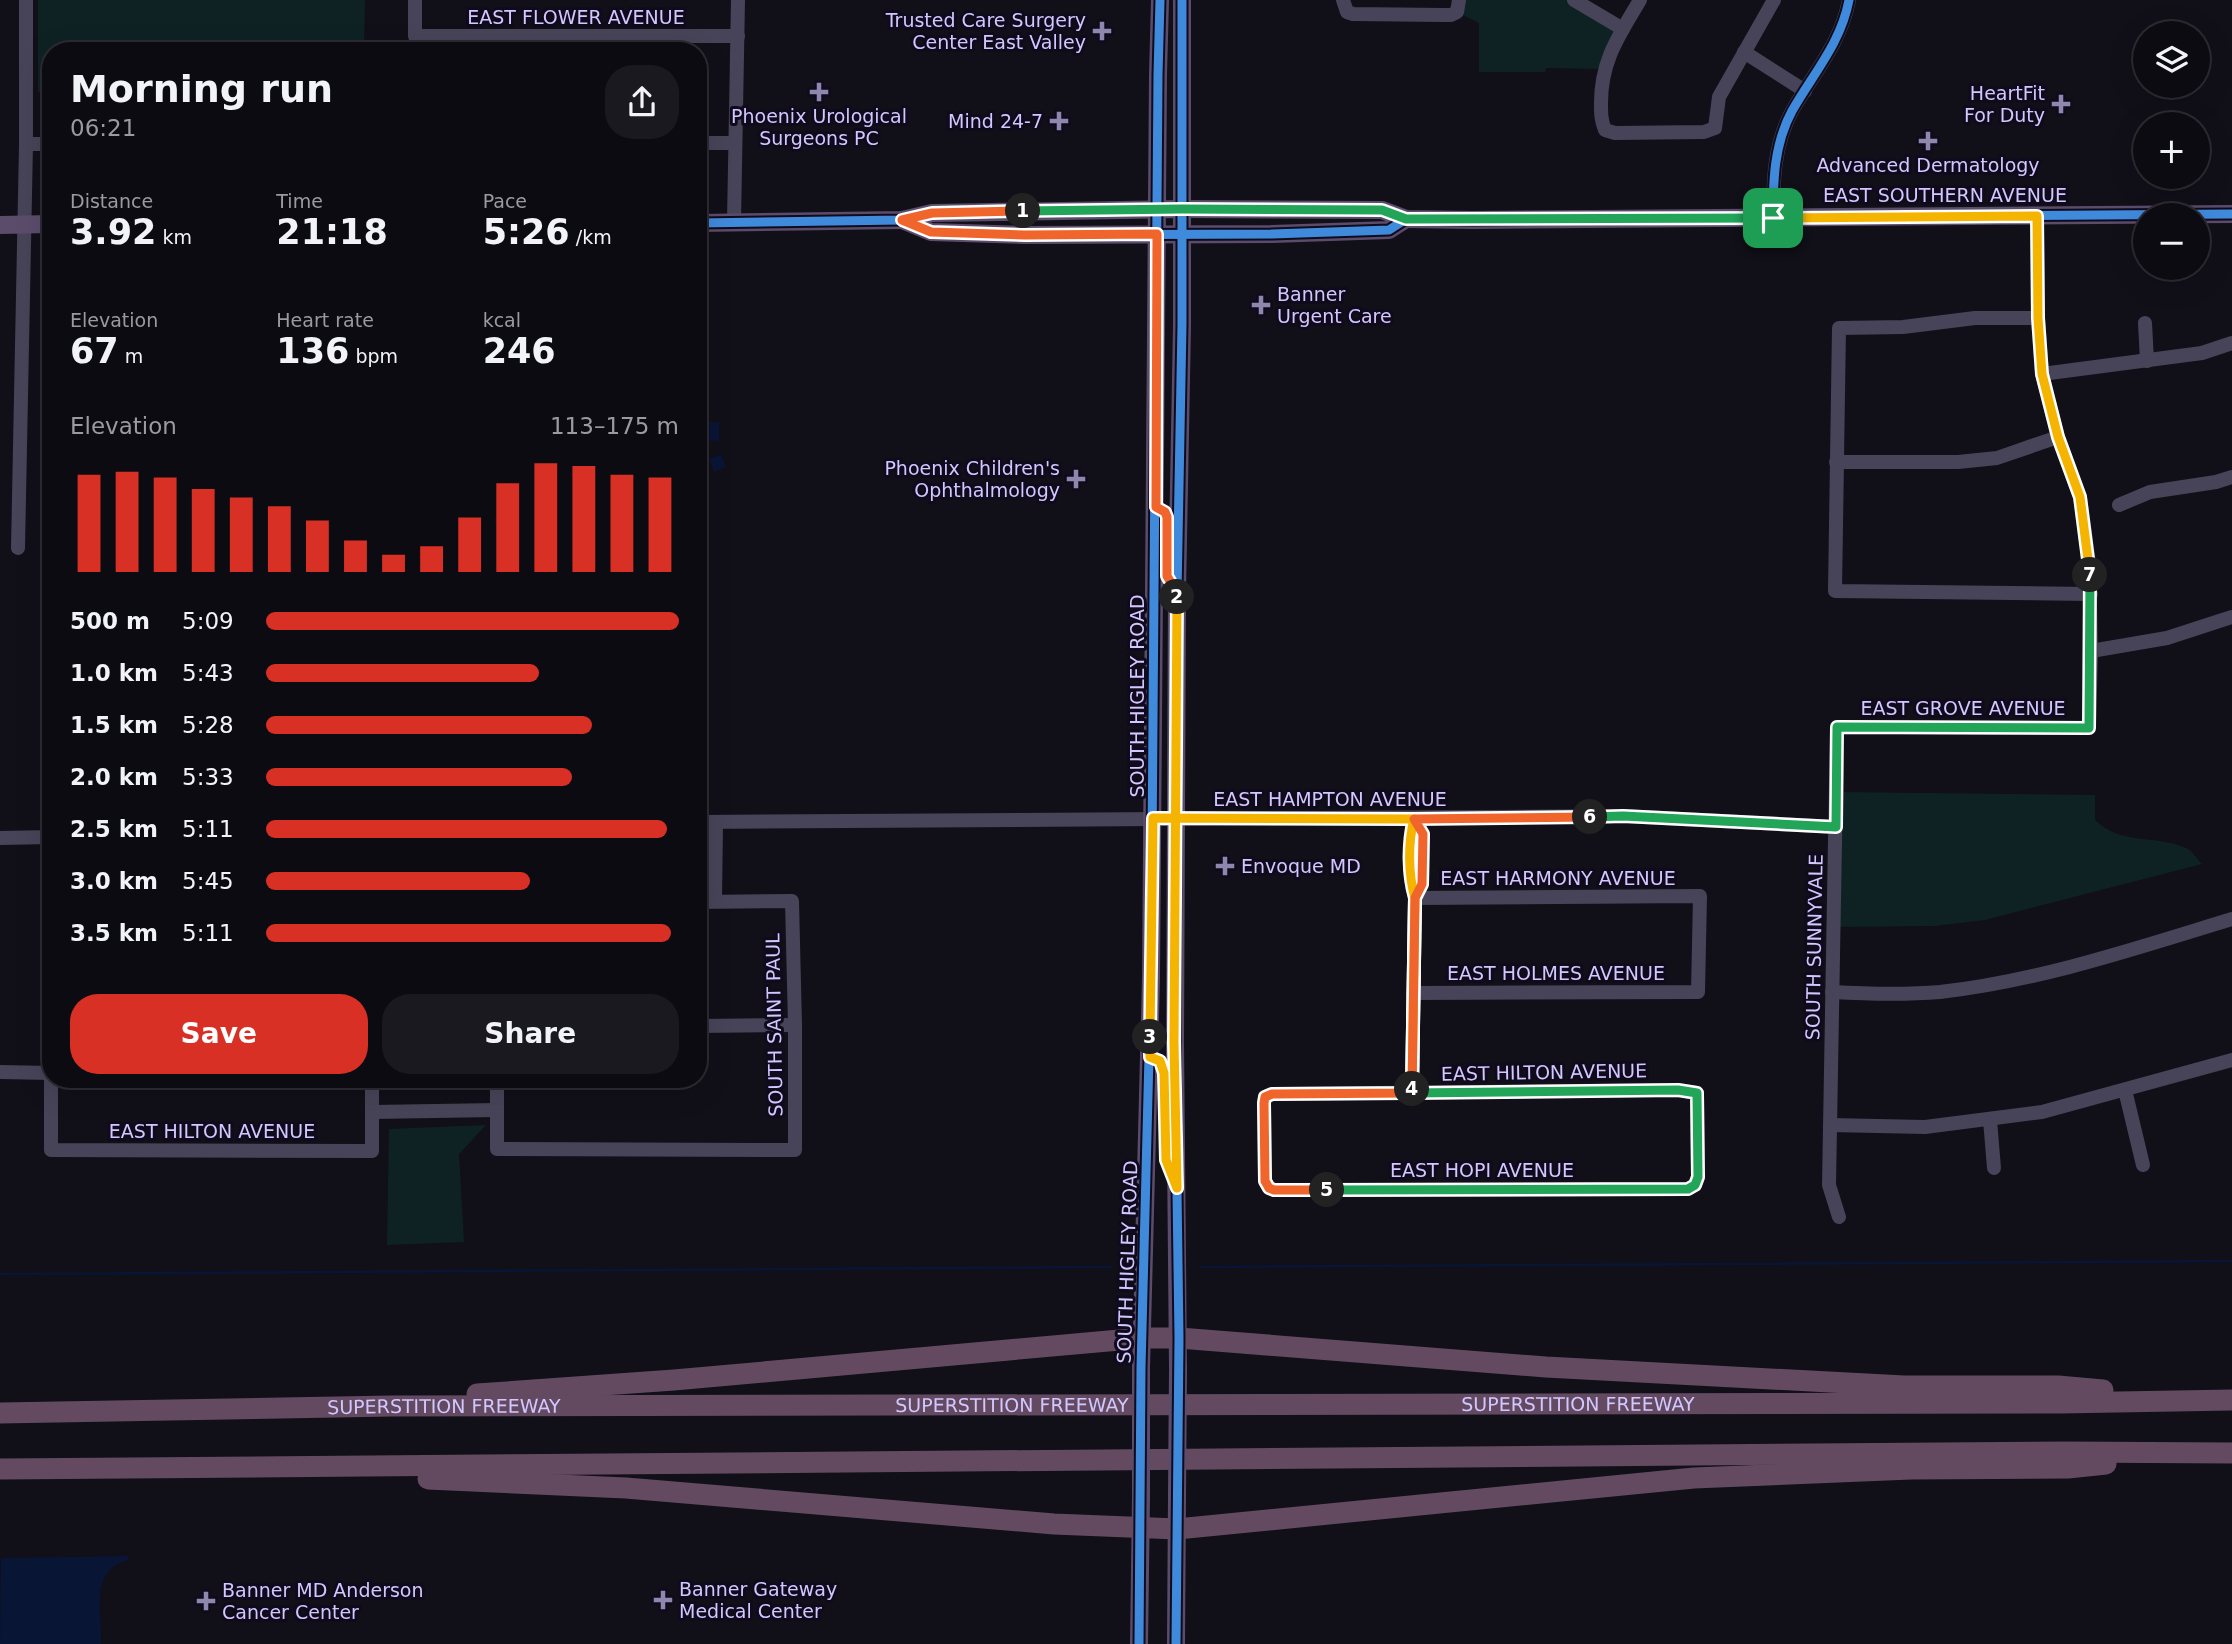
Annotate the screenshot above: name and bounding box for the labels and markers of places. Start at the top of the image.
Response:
place label: Trusted Care Surgery Center East Valley [885,9,1086,53]
marker: Trusted Care Surgery Center East Valley [1092,21,1112,41]
marker: Phoenix Urological Surgeons PC [809,82,829,102]
place label: HeartFit For Duty [1964,82,2045,126]
marker: HeartFit For Duty [2051,94,2071,114]
place label: Phoenix Urological Surgeons PC [731,105,907,149]
place label: Mind 24-7 [948,110,1043,132]
marker: Mind 24-7 [1049,111,1069,131]
marker: Advanced Dermatology [1918,131,1938,151]
place label: Advanced Dermatology [1816,154,2040,176]
pin [1743,188,1803,248]
pin: 1 [1006,194,1040,228]
place label: Banner Urgent Care [1277,283,1392,327]
marker: Banner Urgent Care [1251,295,1271,315]
place label: Phoenix Children's Ophthalmology [884,457,1060,501]
marker: Phoenix Children's Ophthalmology [1066,469,1086,489]
pin: 7 [2072,558,2108,592]
pin: 2 [1160,580,1194,614]
pin: 6 [1572,800,1608,834]
place label: Envoque MD [1241,855,1361,877]
marker: Envoque MD [1215,856,1235,876]
pin: 3 [1132,1020,1168,1054]
pin: 4 [1394,1072,1430,1106]
pin: 5 [1310,1172,1344,1208]
place label: Banner Gateway Medical Center [679,1578,837,1622]
place label: Banner MD Anderson Cancer Center [222,1579,424,1623]
marker: Banner Gateway Medical Center [653,1590,673,1610]
marker: Banner MD Anderson Cancer Center [196,1591,216,1611]

